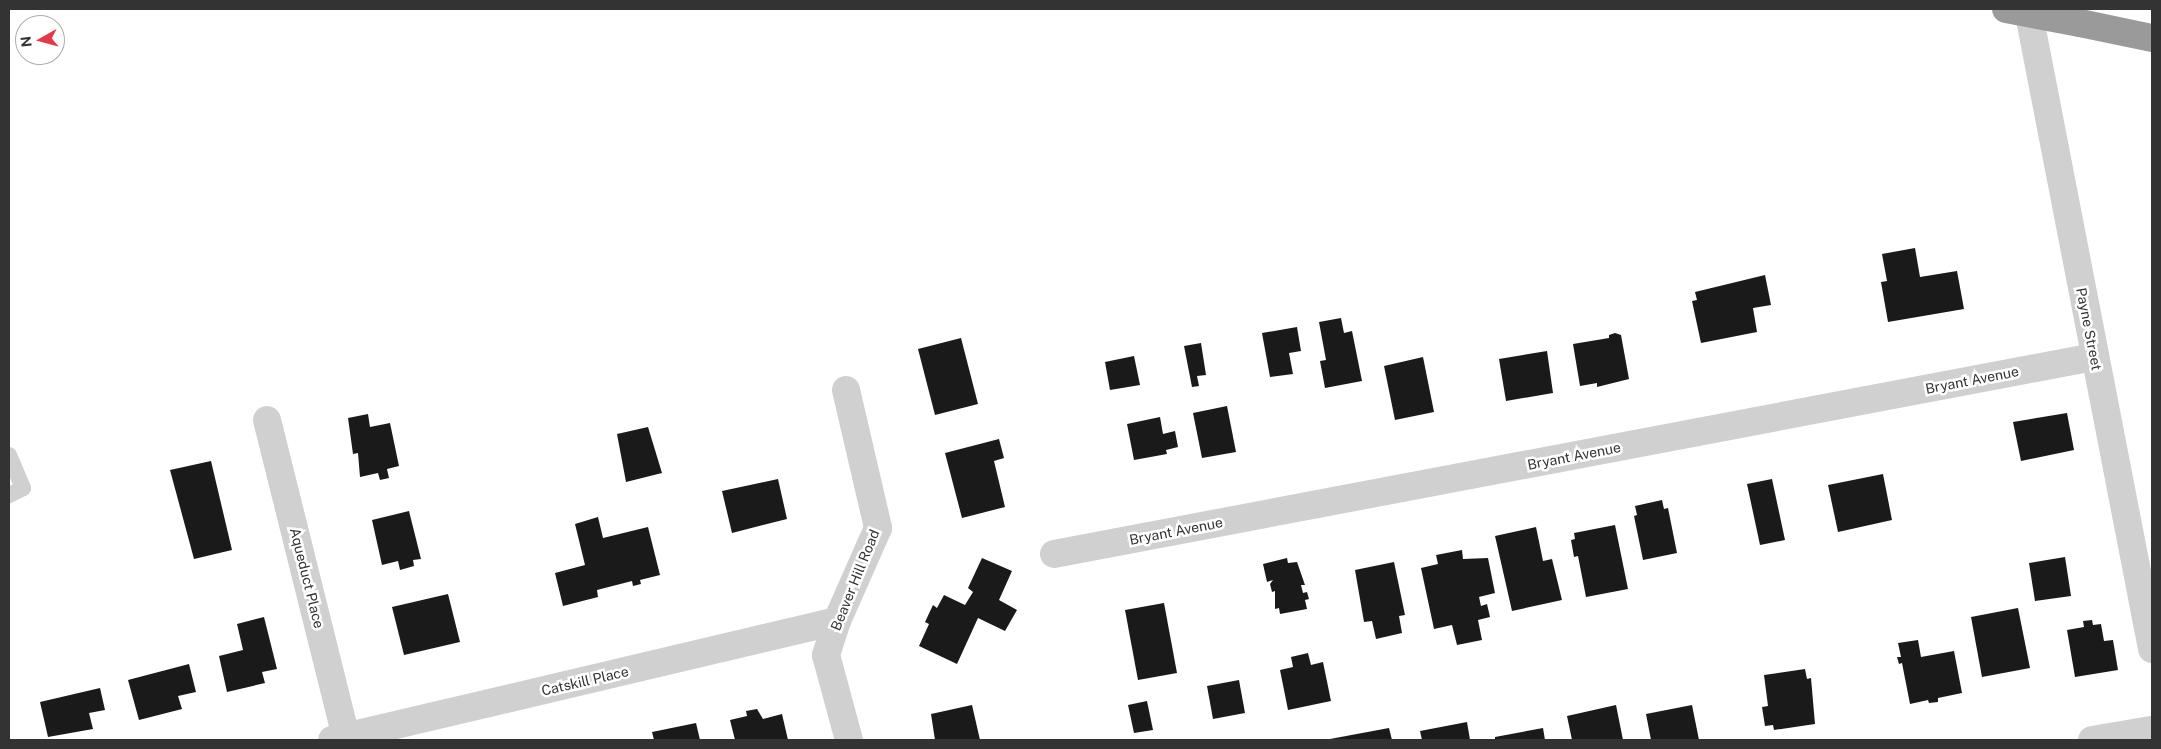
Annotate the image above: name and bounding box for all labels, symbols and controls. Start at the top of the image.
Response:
north arrow [15,15,65,65]
text: N [17,35,35,48]
street label: Payne Street [2073,286,2105,372]
street label: Bryant Avenue [1924,363,2020,397]
street label: Bryant Avenue [1526,439,1622,473]
street label: Bryant Avenue [1128,514,1224,548]
street label: Aqueduct Place [286,526,328,630]
street label: Beaver Hill Road [827,527,883,633]
street label: Catskill Place [540,663,630,699]

